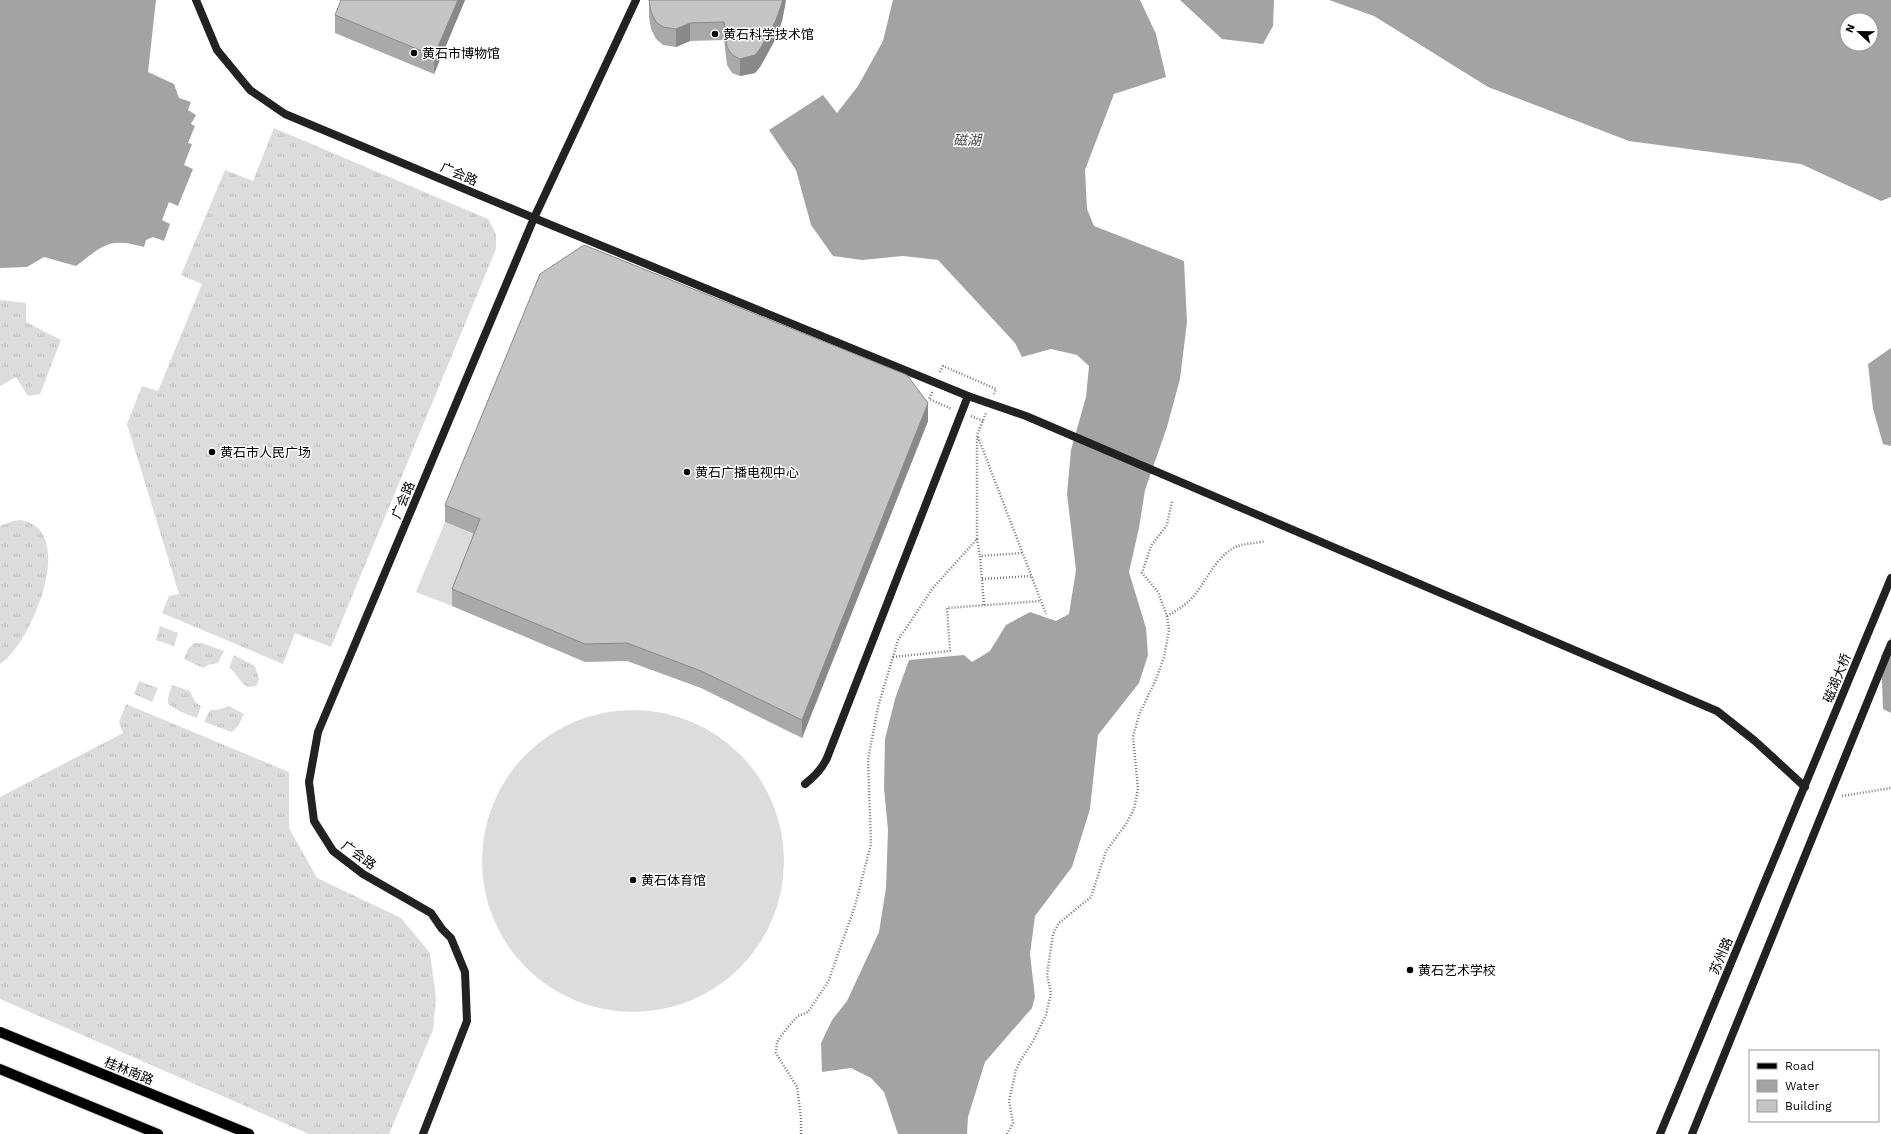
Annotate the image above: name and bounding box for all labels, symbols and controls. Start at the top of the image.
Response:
north arrow [1839,12,1879,52]
text: N [1843,22,1858,35]
place label: 黄石科学技术馆 [723,27,814,42]
marker: 黄石科学技术馆 [710,29,720,39]
place label: 黄石市博物馆 [422,46,500,61]
marker: 黄石市博物馆 [409,48,419,58]
water label: 磁湖 [953,132,983,148]
street label: 广会路 [438,159,480,189]
place label: 黄石市人民广场 [220,445,311,460]
marker: 黄石市人民广场 [207,447,217,457]
place label: 黄石广播电视中心 [695,465,799,480]
marker: 黄石广播电视中心 [682,467,692,477]
street label: 广会路 [388,479,418,521]
street label: 磁湖大桥 [1820,651,1854,705]
street label: 广会路 [339,837,379,873]
place label: 黄石体育馆 [641,873,706,888]
marker: 黄石体育馆 [628,875,638,885]
street label: 苏州路 [1706,935,1736,977]
place label: 黄石艺术学校 [1418,963,1496,978]
marker: 黄石艺术学校 [1405,965,1415,975]
legend [1749,1050,1879,1122]
street label: 桂林南路 [102,1054,156,1088]
text: Road [1785,1059,1814,1073]
text: Water [1785,1079,1820,1093]
text: Building [1785,1099,1832,1113]

